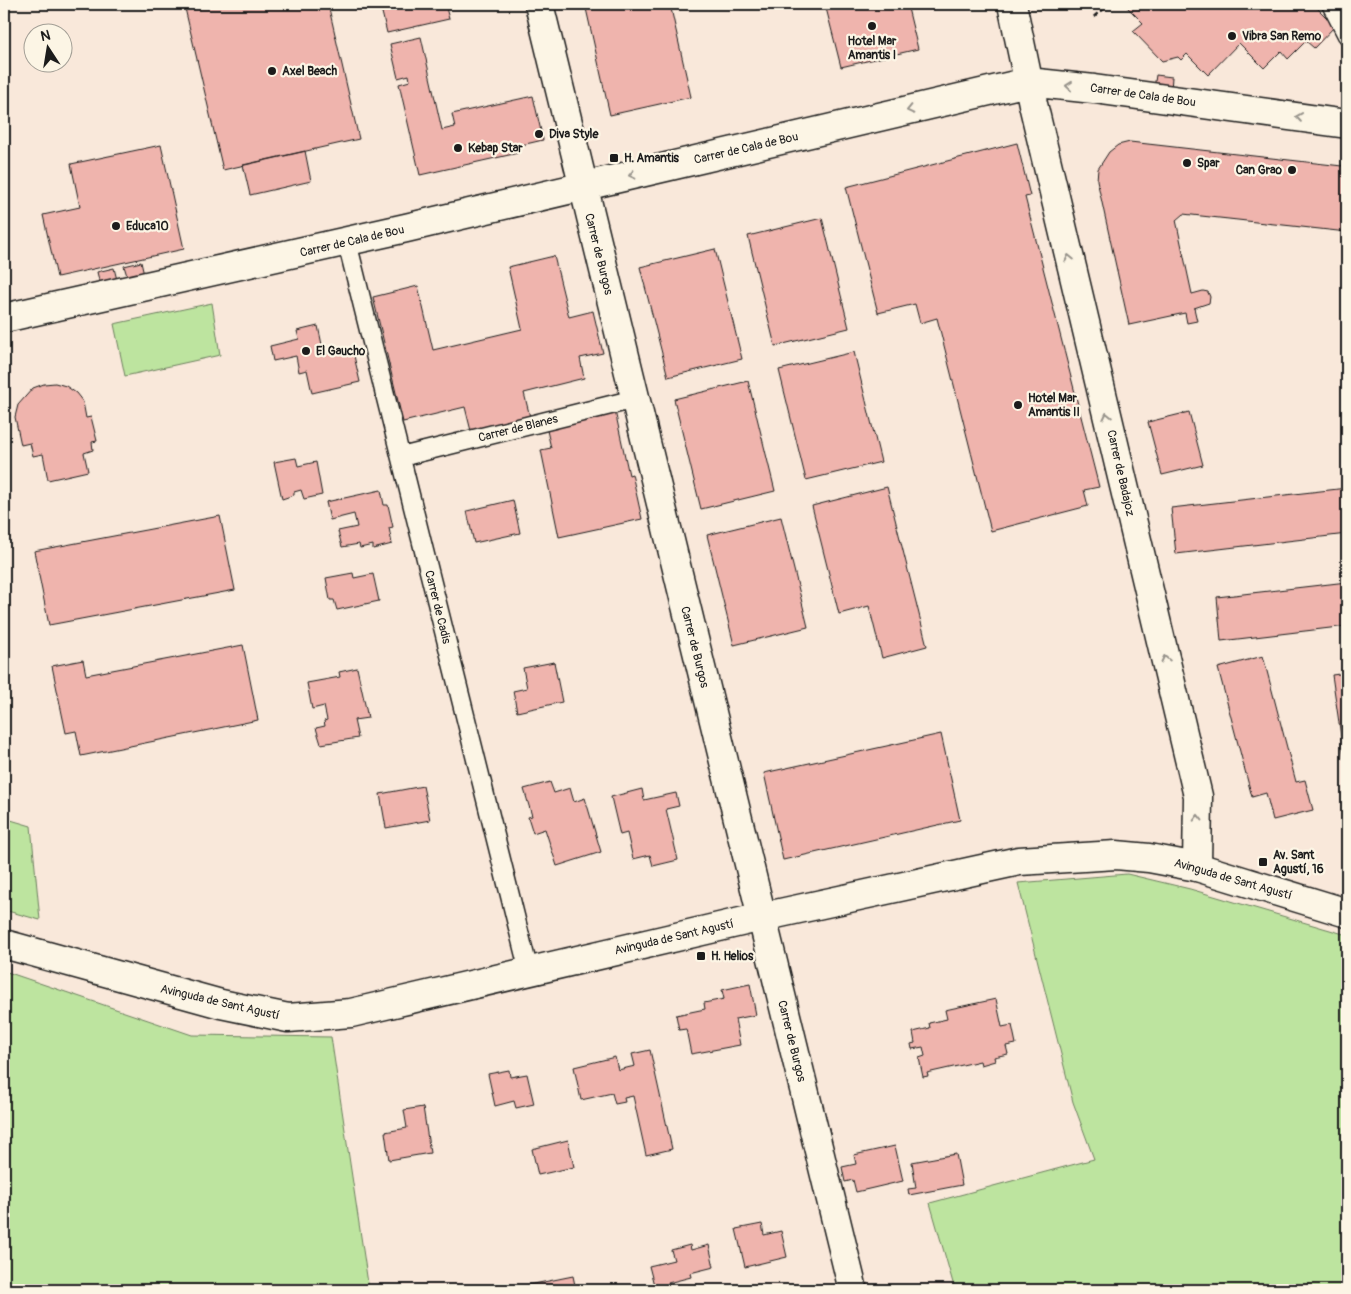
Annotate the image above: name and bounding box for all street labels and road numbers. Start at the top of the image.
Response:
street label: Carrer de Cala de Bou [1089,81,1197,110]
street label: Carrer de Cala de Bou [693,129,800,168]
street label: Carrer de Burgos [581,212,616,297]
street label: Carrer de Cala de Bou [299,222,406,261]
street label: Carrer de Blanes [477,411,560,446]
street label: Carrer de Badajoz [1103,429,1138,518]
street label: Carrer de Cadis [421,569,454,646]
street label: Carrer de Burgos [677,605,712,690]
street label: Avinguda de Sant Agustí [1172,856,1293,903]
street label: Avinguda de Sant Agustí [613,916,735,958]
street label: Avinguda de Sant Agustí [159,981,281,1023]
street label: Carrer de Burgos [774,999,809,1084]

